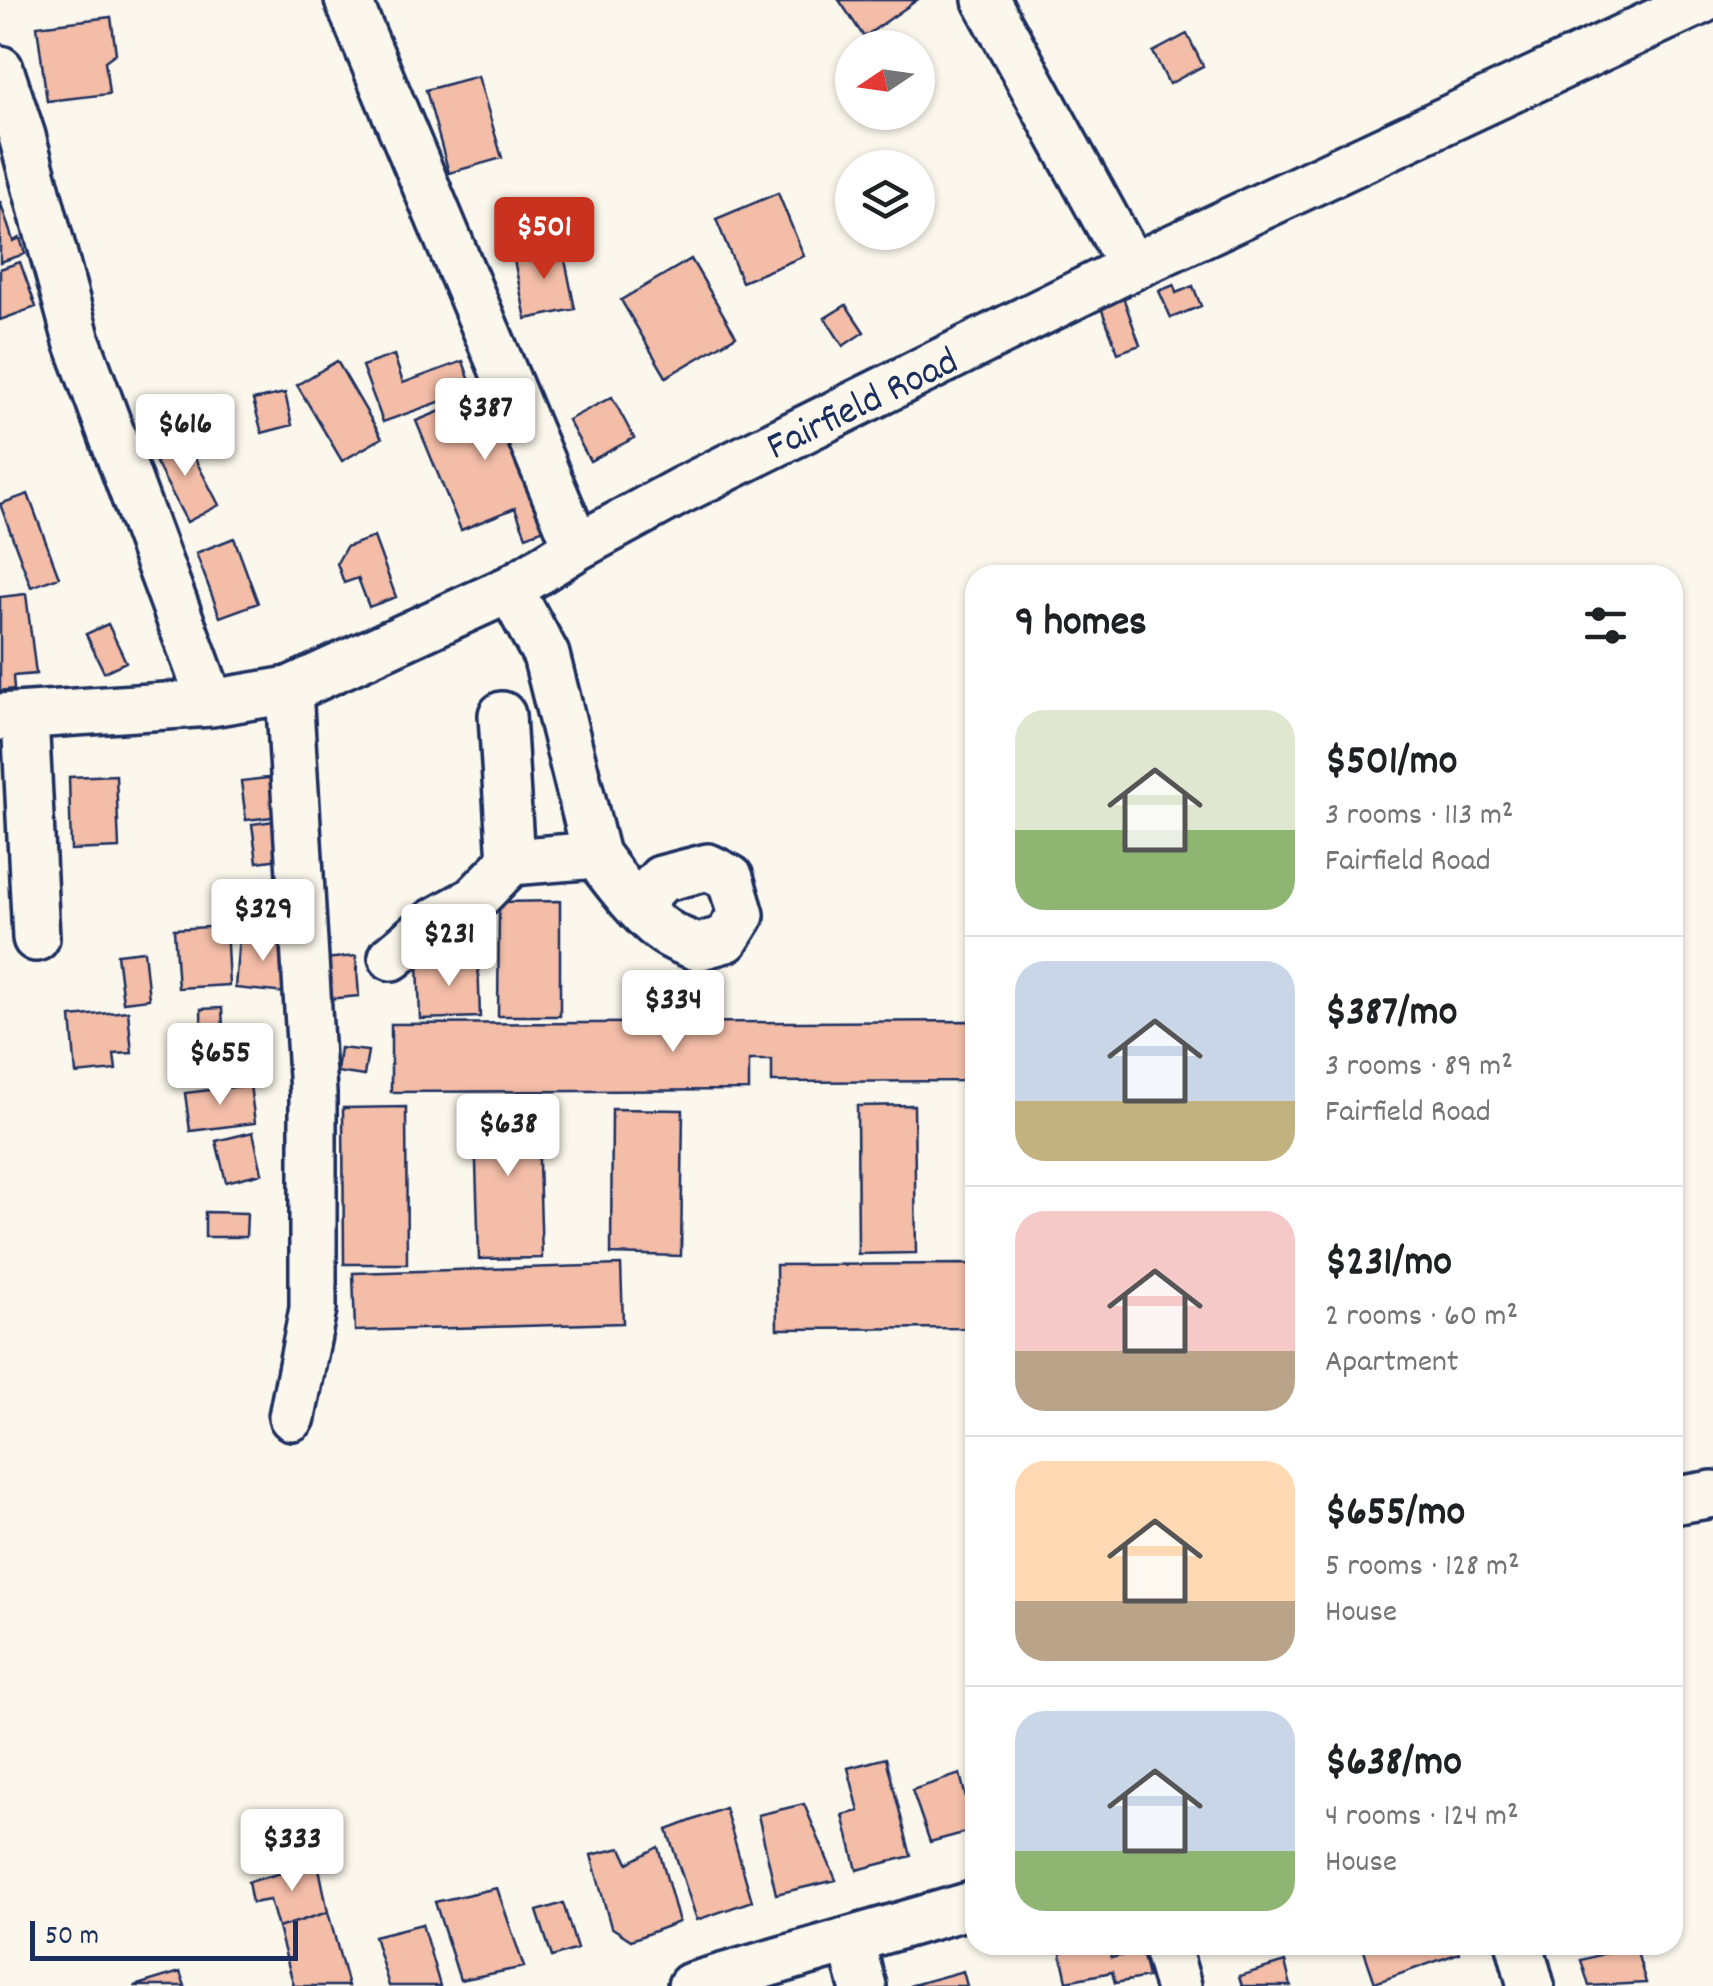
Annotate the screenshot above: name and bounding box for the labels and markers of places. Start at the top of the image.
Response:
pin: $501 [485,197,603,282]
pin: $387 [426,378,544,463]
pin: $616 [126,394,244,479]
pin: $329 [204,879,322,964]
pin: $231 [390,904,508,989]
pin: $334 [614,970,732,1055]
pin: $655 [161,1023,279,1108]
pin: $638 [449,1094,567,1179]
pin: $333 [233,1809,351,1894]

